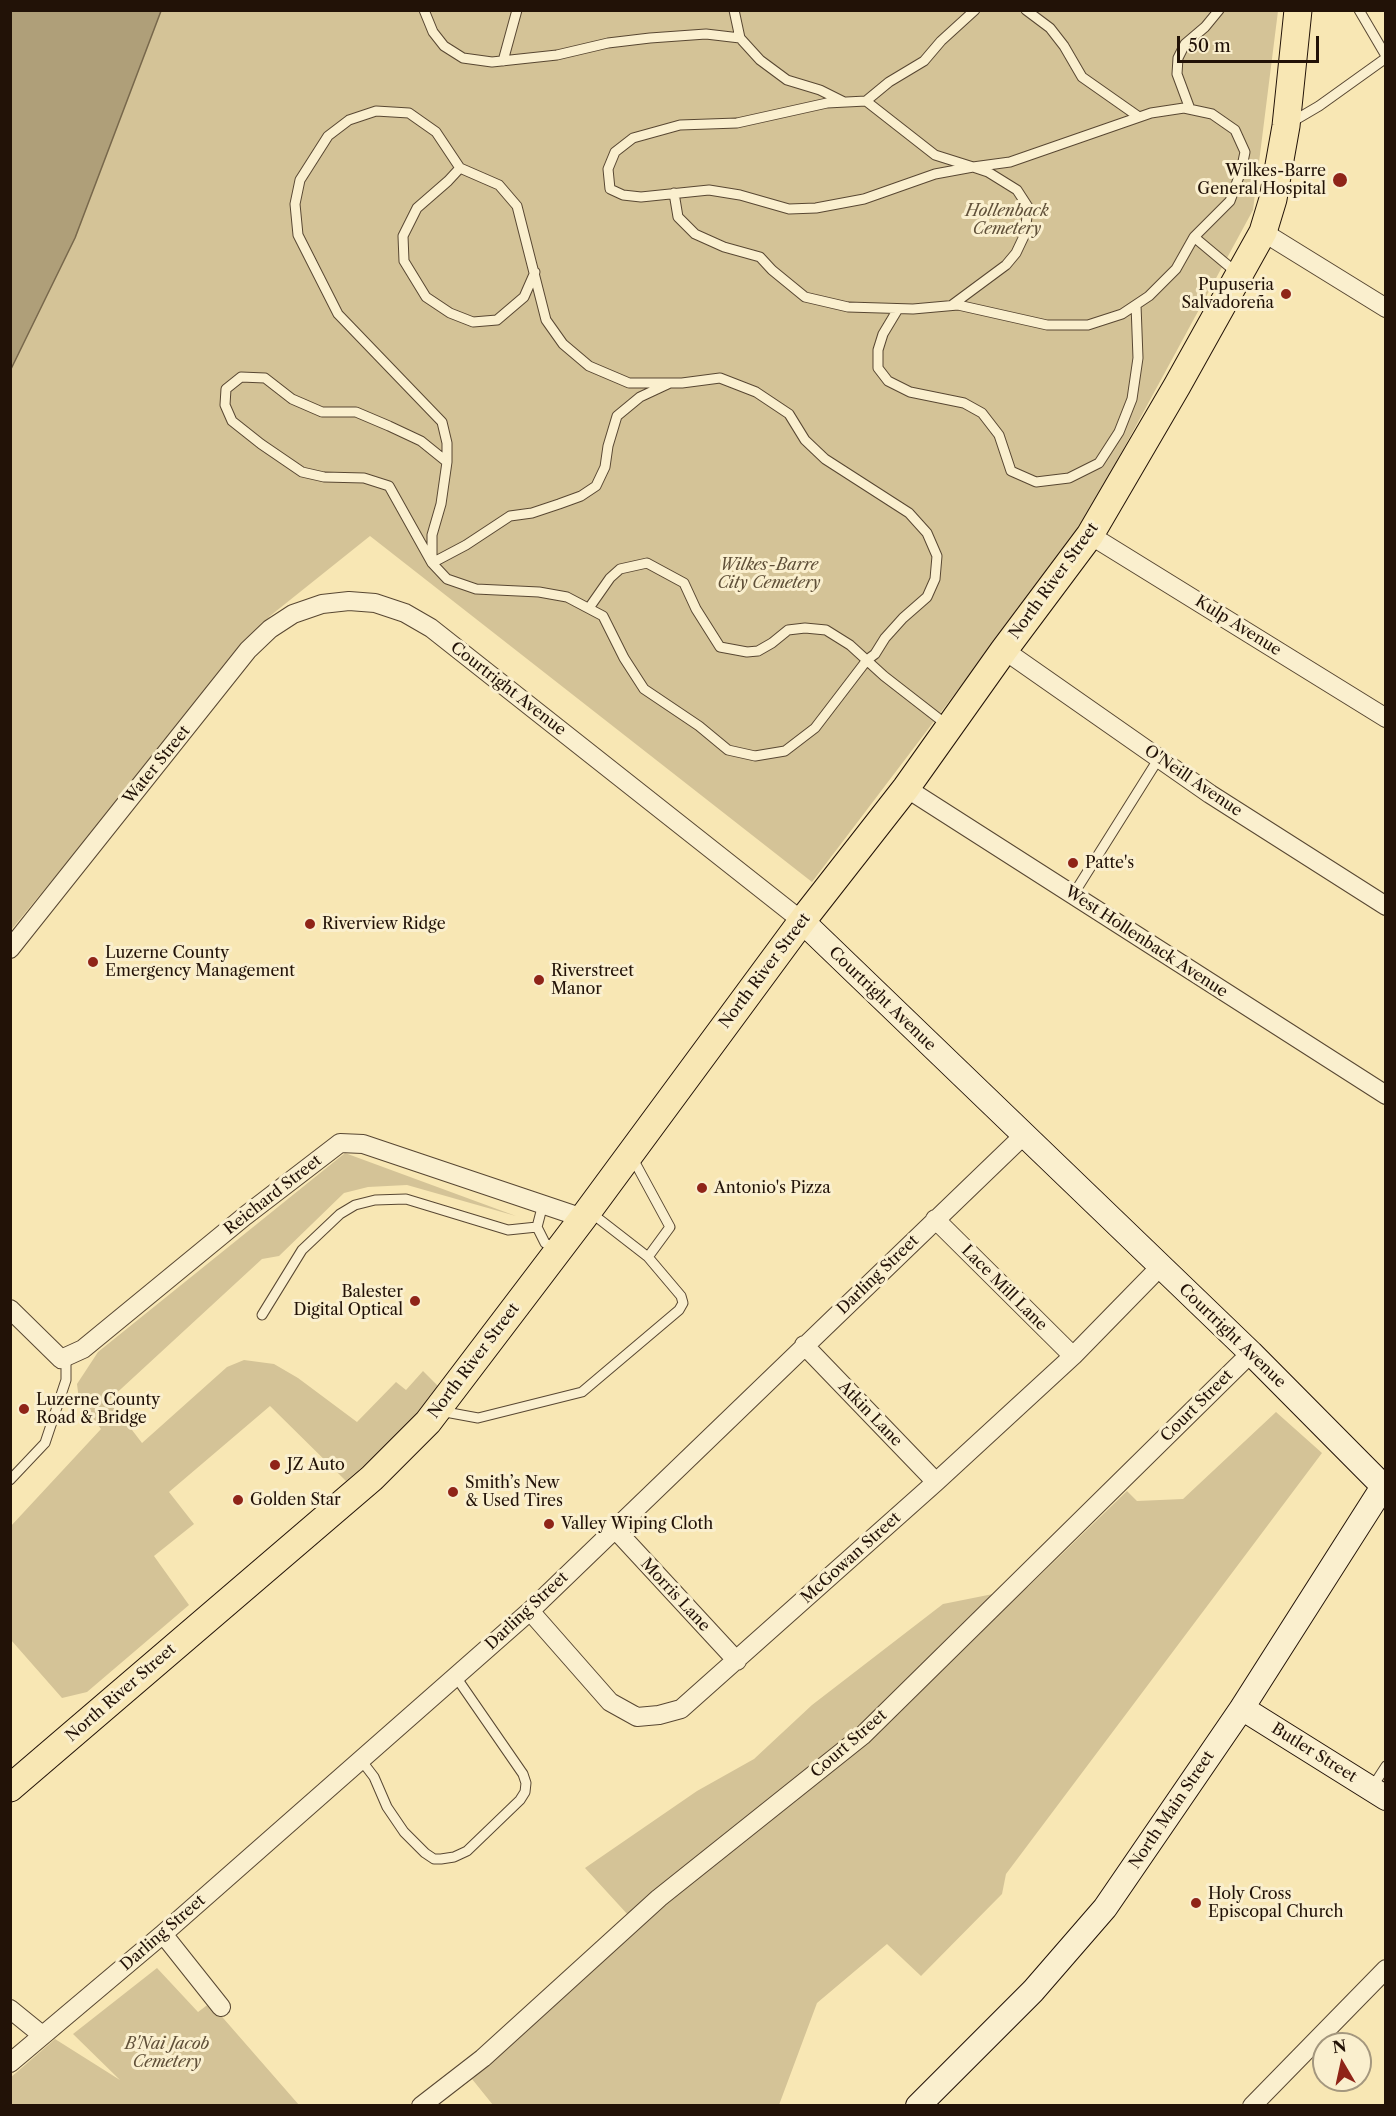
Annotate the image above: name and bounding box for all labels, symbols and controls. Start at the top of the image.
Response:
scale bar [1180,24,1322,62]
text: 50 m [1188,35,1231,57]
place label: Wilkes-Barre General Hospital [1197,161,1326,199]
marker: Wilkes-Barre General Hospital [1331,171,1349,189]
park label: Hollenback Cemetery [965,201,1049,239]
place label: Pupuseria Salvadoreña [1182,275,1274,313]
marker: Pupuseria Salvadoreña [1279,287,1293,301]
street label: North River Street [1005,519,1103,643]
park label: Wilkes-Barre City Cemetery [717,555,821,593]
street label: Kulp Avenue [1191,592,1285,660]
street label: Courtright Avenue [446,638,570,740]
street label: Water Street [119,722,195,808]
street label: O'Neill Avenue [1140,741,1246,821]
place label: Patte's [1085,853,1134,873]
marker: Patte's [1066,856,1080,870]
street label: West Hollenback Avenue [1061,882,1231,1002]
street label: North River Street [715,910,815,1032]
place label: Riverview Ridge [322,914,446,934]
marker: Riverview Ridge [303,917,317,931]
place label: Luzerne County Emergency Management [105,943,295,981]
street label: Courtright Avenue [825,943,939,1055]
marker: Luzerne County Emergency Management [86,955,100,969]
place label: Riverstreet Manor [551,961,634,999]
marker: Riverstreet Manor [532,973,546,987]
street label: Reichard Street [221,1151,325,1239]
place label: Antonio's Pizza [714,1178,831,1198]
marker: Antonio's Pizza [695,1181,709,1195]
street label: Darling Street [833,1231,923,1319]
street label: Lace Mill Lane [957,1241,1051,1335]
street label: Courtright Avenue [1175,1280,1289,1392]
place label: Balester Digital Optical [293,1282,403,1320]
marker: Balester Digital Optical [408,1294,422,1308]
street label: North River Street [424,1300,524,1422]
street label: Court Street [1157,1366,1237,1446]
street label: Atkin Lane [834,1377,906,1451]
place label: Luzerne County Road & Bridge [36,1390,160,1428]
marker: Luzerne County Road & Bridge [17,1402,31,1416]
place label: JZ Auto [287,1455,345,1475]
marker: JZ Auto [268,1458,282,1472]
place label: Smith’s New & Used Tires [465,1473,563,1511]
marker: Smith’s New & Used Tires [446,1485,460,1499]
place label: Golden Star [250,1490,341,1510]
marker: Golden Star [231,1493,245,1507]
street label: McGowan Street [797,1508,905,1608]
place label: Valley Wiping Cloth [561,1514,713,1534]
marker: Valley Wiping Cloth [542,1517,556,1531]
street label: Morris Lane [636,1554,714,1636]
street label: Darling Street [482,1568,572,1654]
street label: North River Street [62,1640,180,1746]
street label: Court Street [807,1706,891,1782]
street label: Butler Street [1268,1719,1360,1787]
street label: North Main Street [1125,1747,1219,1873]
place label: Holy Cross Episcopal Church [1208,1884,1343,1922]
street label: Darling Street [117,1891,209,1975]
marker: Holy Cross Episcopal Church [1189,1896,1203,1910]
north arrow [1312,2032,1372,2092]
park label: B'Nai Jacob Cemetery [125,2034,209,2072]
text: N [1331,2035,1348,2057]

